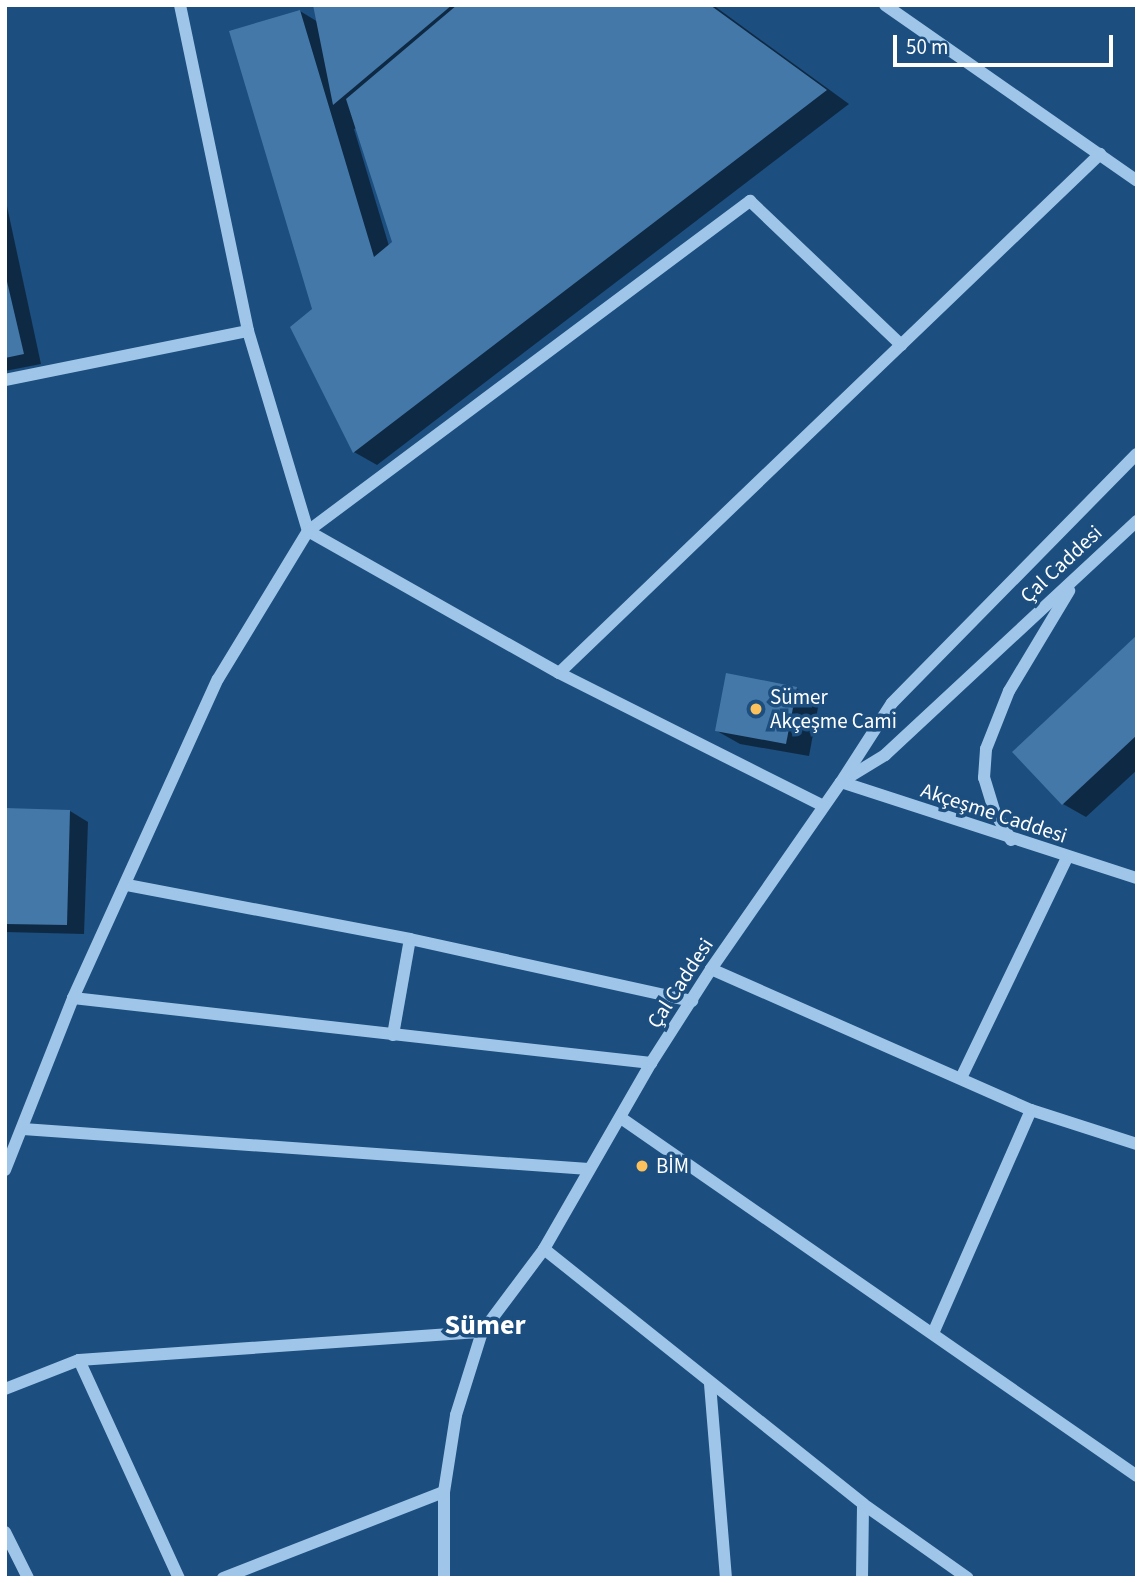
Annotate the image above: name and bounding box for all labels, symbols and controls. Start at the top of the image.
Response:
scale bar [897,21,1118,65]
text: 50 m [906,32,948,62]
street label: Çal Caddesi [1015,520,1107,608]
place label: Sümer Akçeşme Cami [770,684,897,734]
marker: Sümer Akçeşme Cami [748,701,764,717]
street label: Akçeşme Caddesi [918,778,1070,848]
street label: Çal Caddesi [642,933,718,1033]
place label: BİM [656,1153,689,1179]
marker: BİM [634,1158,650,1174]
district label: Sümer [444,1308,526,1342]

